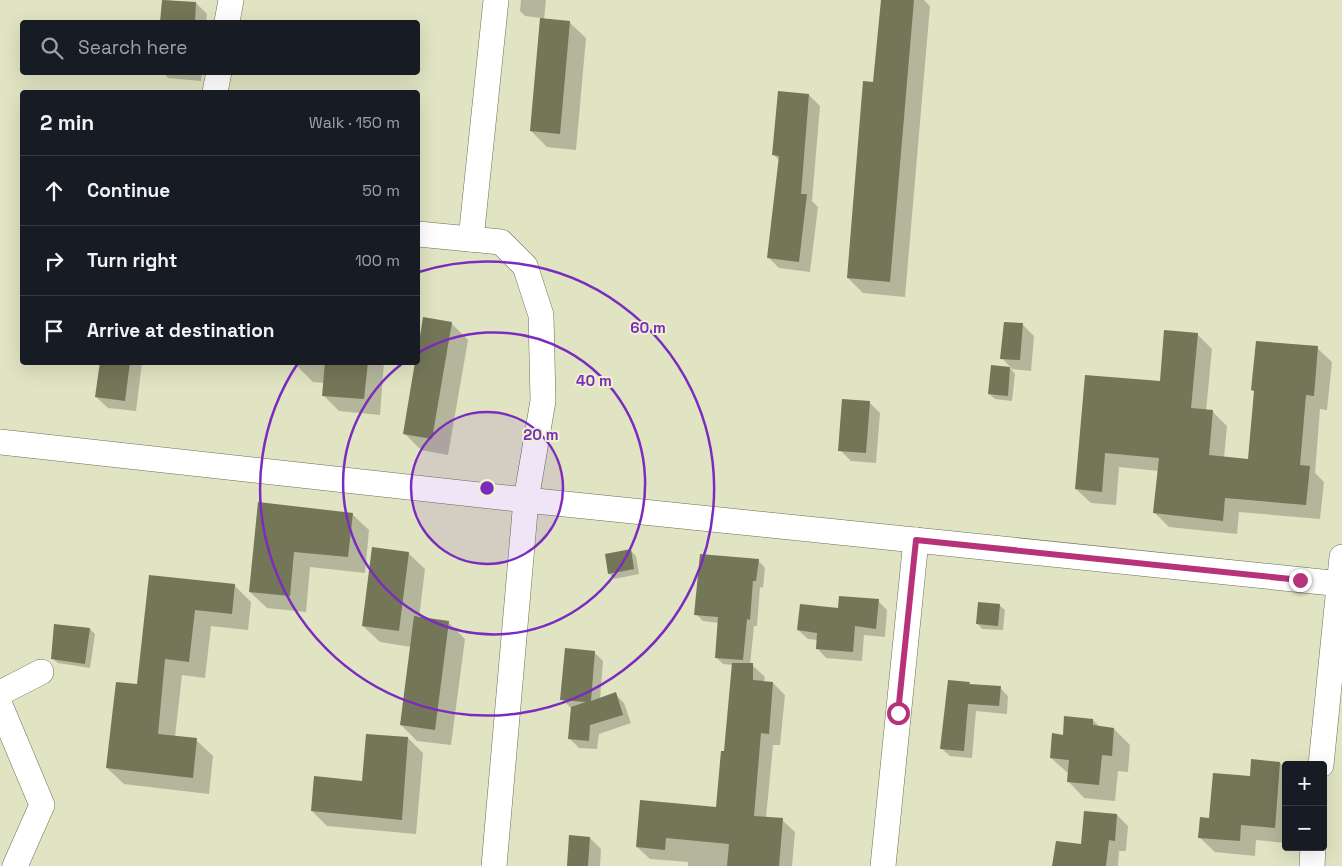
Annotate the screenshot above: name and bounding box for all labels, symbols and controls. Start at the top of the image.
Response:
search box [20,20,420,75]
icon: search [38,34,66,62]
text: Search here [78,35,188,60]
text: 2 min [40,109,94,136]
text: Walk · 150 m [309,112,400,133]
icon: ahead [40,177,68,205]
text: Continue [87,178,170,203]
text: 50 m [362,180,400,201]
icon: right [40,247,68,275]
text: Turn right [87,248,177,273]
text: 100 m [355,250,400,271]
icon: arrive [40,317,68,345]
text: Arrive at destination [87,318,275,343]
text: 60 m [630,318,666,337]
text: 40 m [576,371,612,390]
text: 20 m [523,425,559,444]
centre of rings [478,479,496,497]
route end [1289,569,1312,592]
route start [887,702,910,725]
map controls [1282,761,1327,851]
button: + [1282,761,1327,806]
button: − [1282,806,1327,851]

